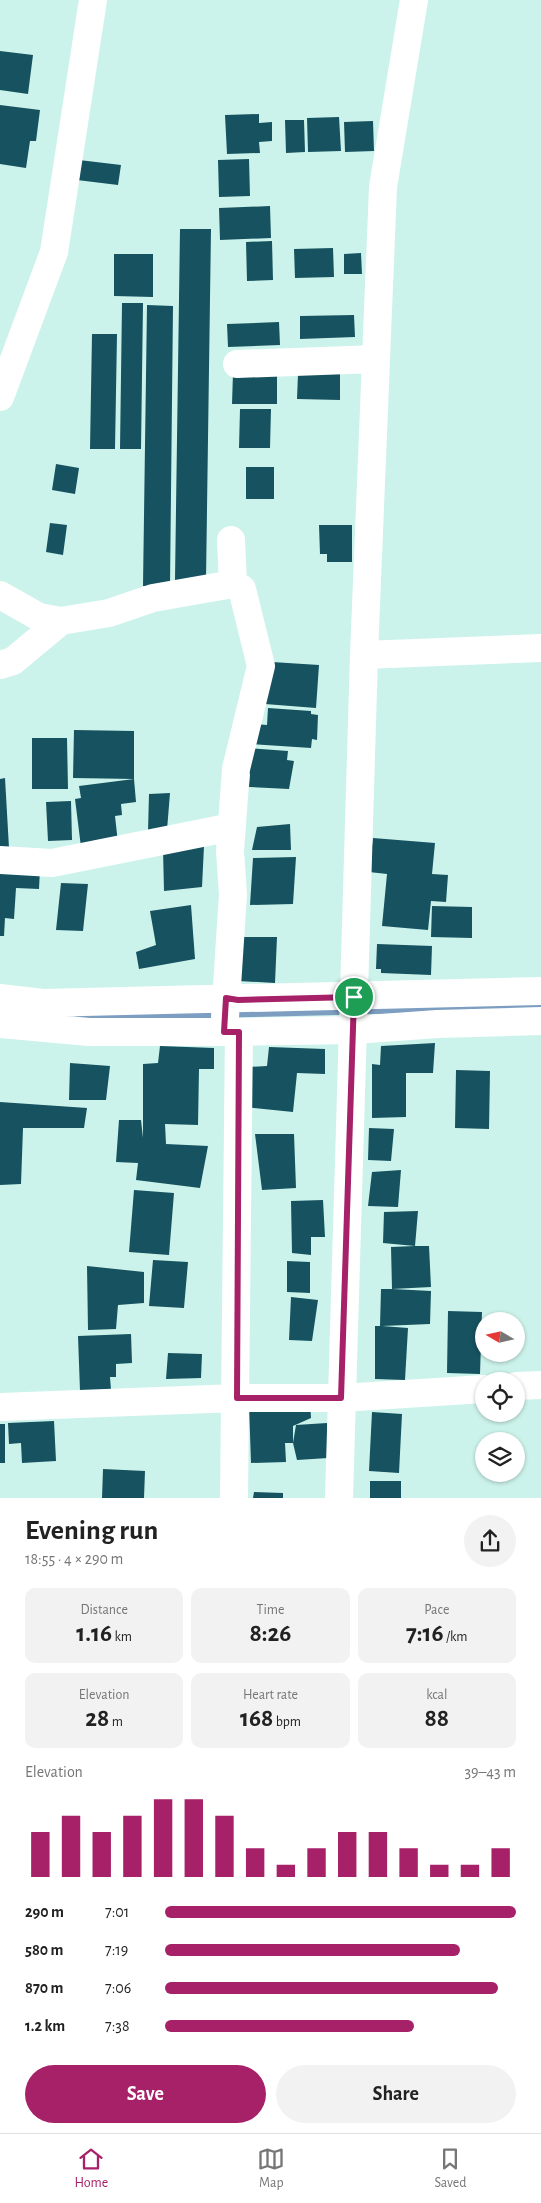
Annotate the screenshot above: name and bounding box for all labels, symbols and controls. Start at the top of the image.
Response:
pin [333,976,375,1018]
icon: arrive [340,983,368,1011]
north arrow [475,1312,525,1362]
map controls [475,1312,525,1482]
button: locate [475,1372,525,1422]
button: layers [475,1432,525,1482]
button: share [464,1515,516,1567]
text: Evening run [25,1517,158,1545]
text: 18:55 · 4 × 290 m [25,1551,123,1567]
text: Distance [80,1603,128,1617]
text: Time [257,1603,284,1617]
text: Pace [424,1603,449,1617]
text: 1.16 [76,1621,112,1646]
text: 8:26 [250,1621,291,1646]
text: 7:16 [406,1621,444,1646]
text: km [112,1630,132,1644]
text: /km [444,1630,468,1644]
text: Elevation [79,1688,129,1702]
text: Heart rate [243,1688,298,1702]
text: kcal [426,1688,447,1702]
text: 28 [85,1706,109,1731]
text: 168 [240,1706,273,1731]
text: 88 [424,1706,449,1731]
text: m [109,1715,123,1729]
text: bpm [273,1715,301,1729]
text: Elevation [25,1764,83,1780]
text: 39–43 m [465,1764,516,1780]
text: 290 m [25,1904,64,1920]
text: 7:01 [105,1904,129,1920]
text: 580 m [25,1942,63,1958]
text: 7:19 [105,1942,128,1958]
text: 870 m [25,1980,63,1996]
text: 7:06 [105,1980,131,1996]
text: 1.2 km [25,2018,65,2034]
text: 7:38 [105,2018,130,2034]
button: Save [25,2065,266,2123]
button: Share [276,2065,516,2123]
tab: Home [75,2145,108,2192]
tab: Map [257,2145,285,2192]
tab: Saved [434,2145,466,2192]

